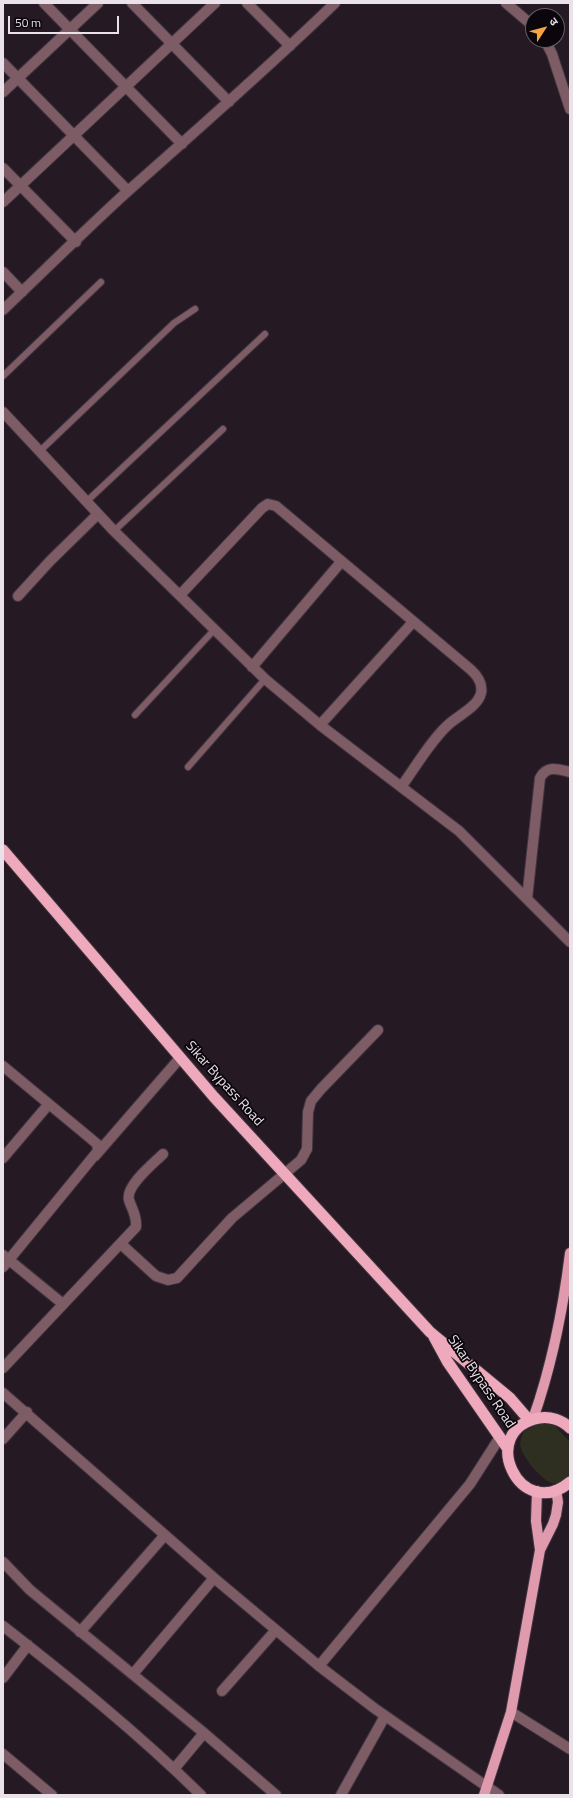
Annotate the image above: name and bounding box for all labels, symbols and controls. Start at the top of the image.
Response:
scale bar [10,8,121,34]
north arrow [525,8,565,48]
text: 50 m [15,13,41,32]
text: उ [546,14,562,29]
street label: Sikar Bypass Road [181,1038,267,1130]
street label: Sikar Bypass Road [444,1332,518,1432]

